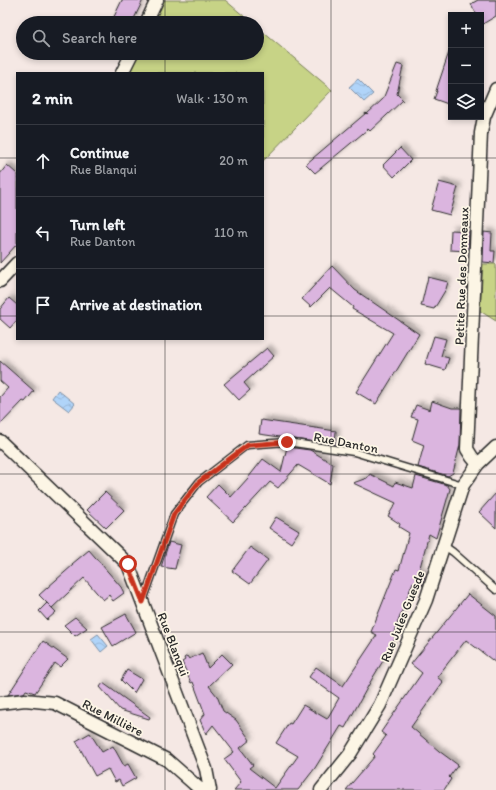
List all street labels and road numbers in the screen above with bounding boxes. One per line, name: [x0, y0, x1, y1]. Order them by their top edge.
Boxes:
street label: Petite Rue des Donneaux: [452, 207, 471, 345]
street label: Rue Danton: [312, 429, 380, 456]
street label: Rue Jules Guesde: [377, 568, 428, 664]
street label: Rue Blanqui: [155, 610, 193, 678]
street label: Rue Millière: [80, 696, 146, 739]

